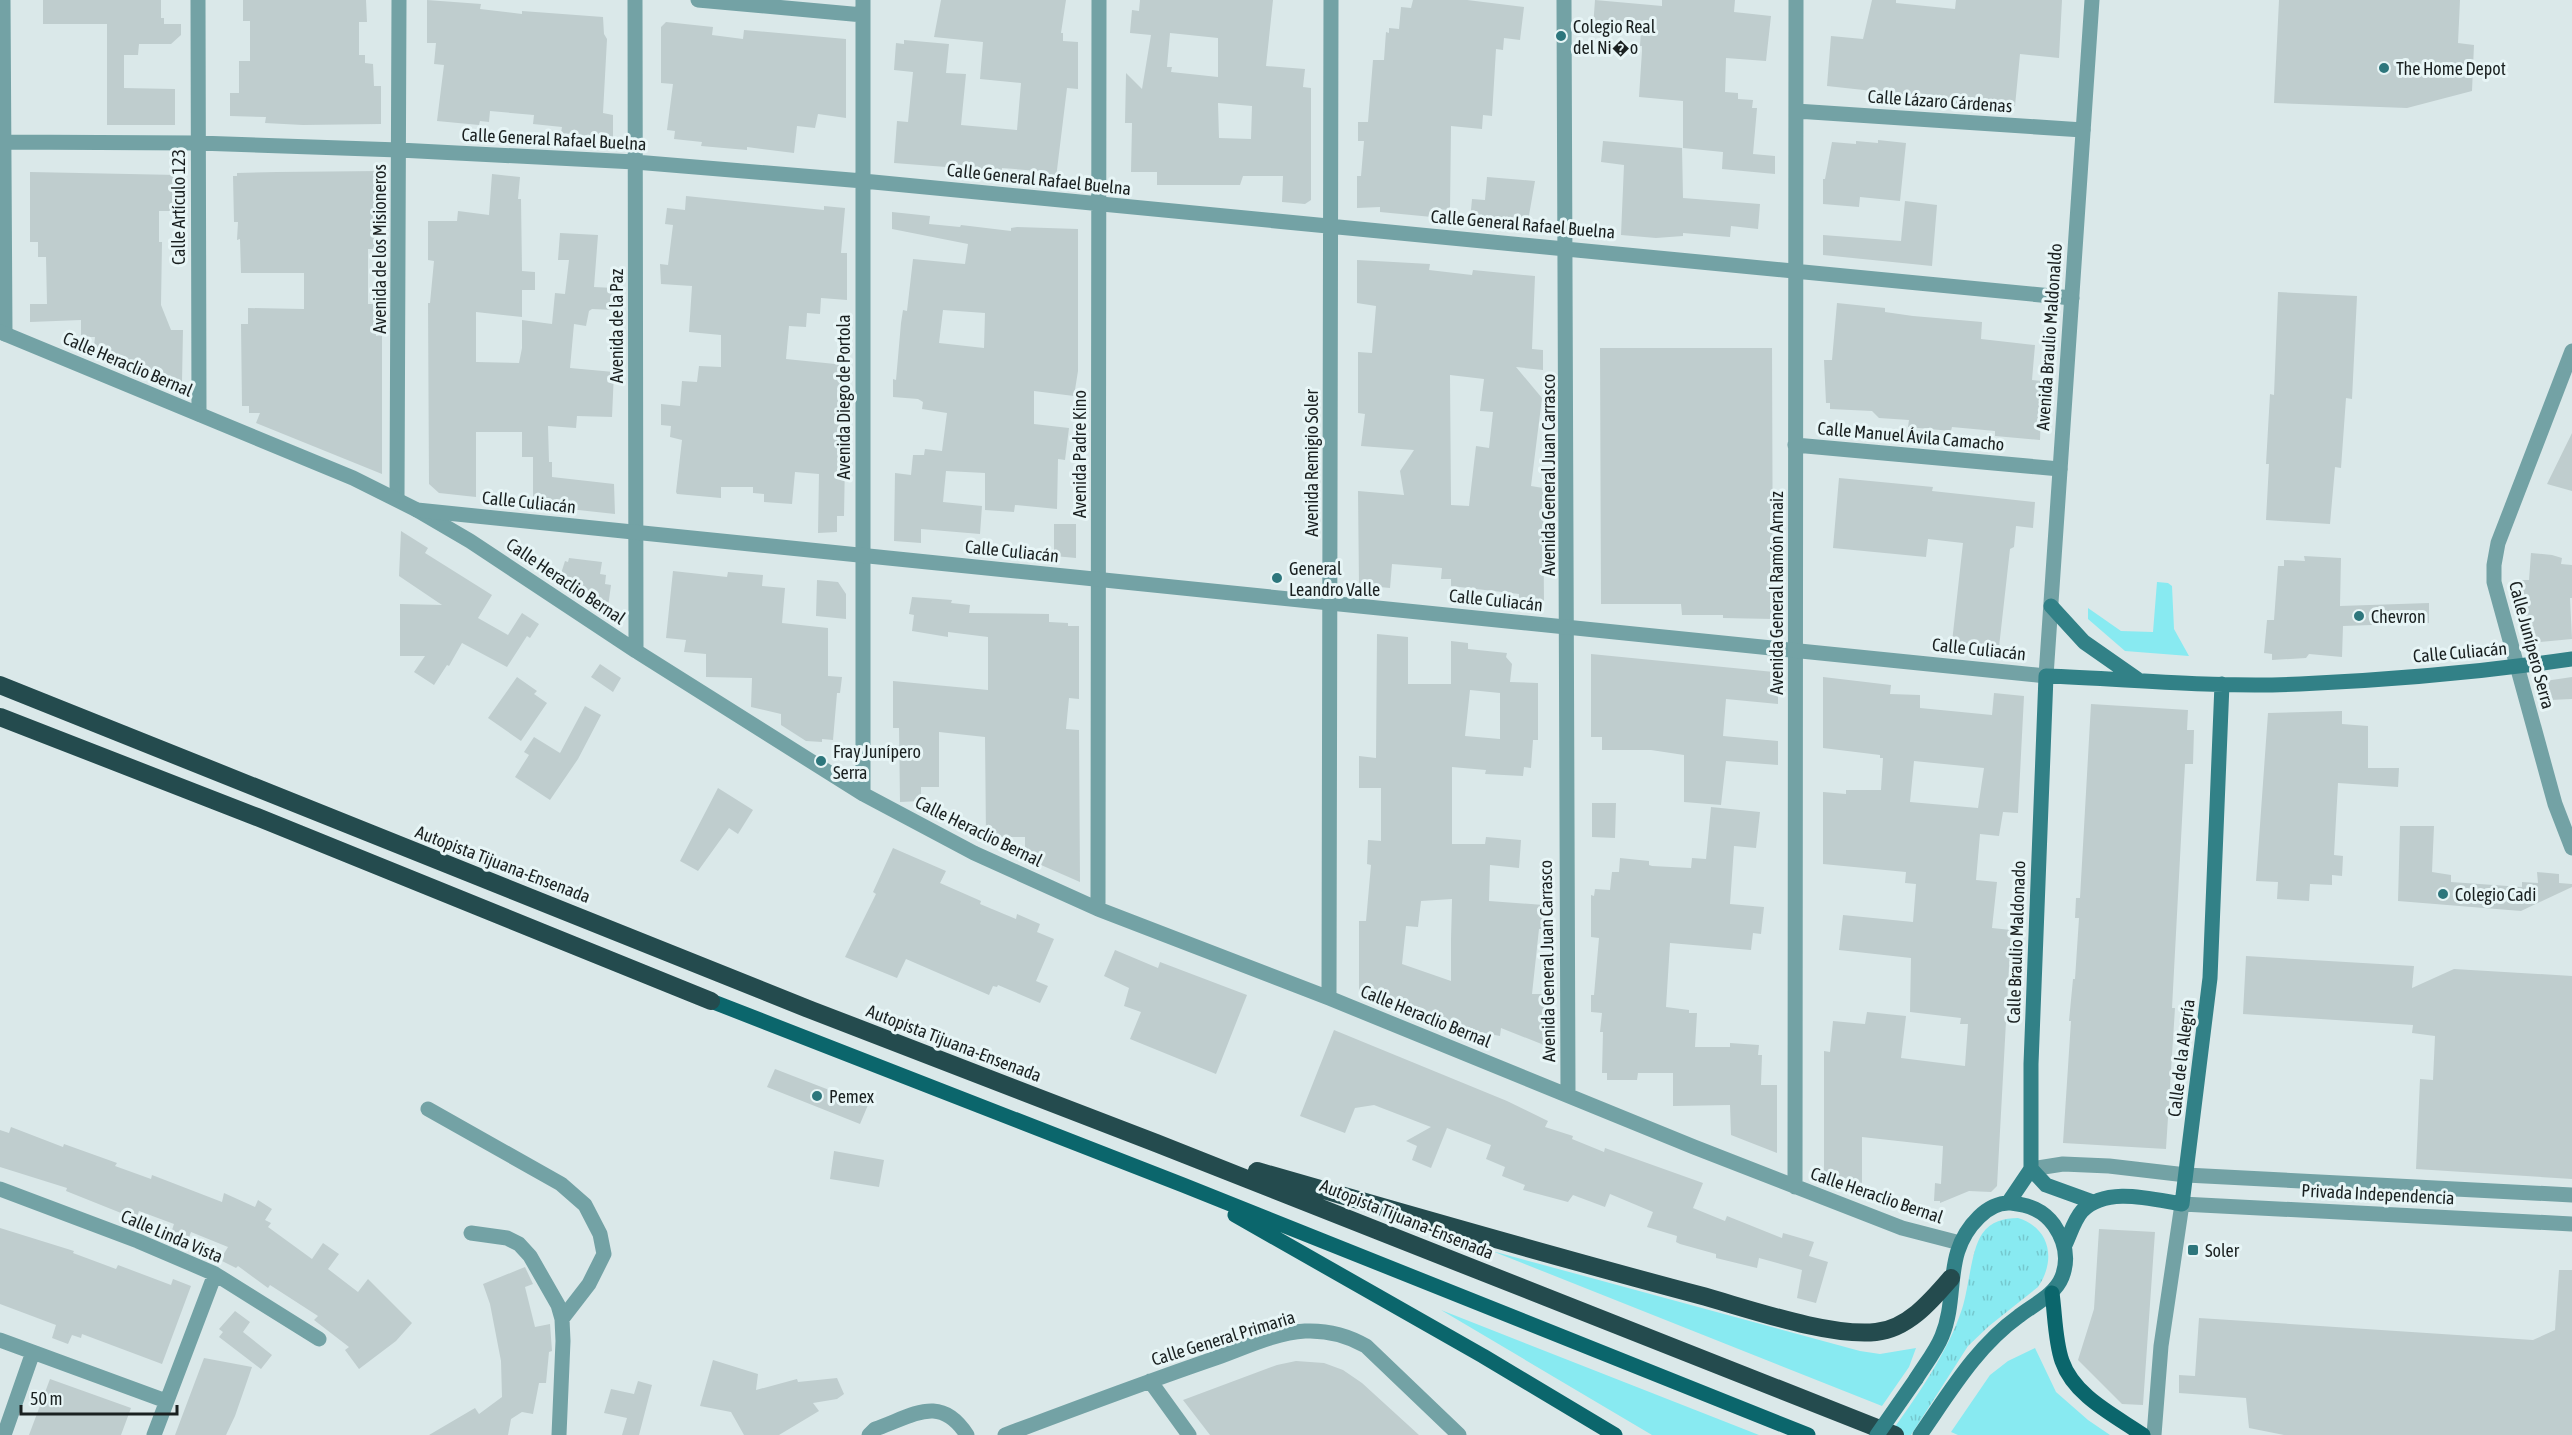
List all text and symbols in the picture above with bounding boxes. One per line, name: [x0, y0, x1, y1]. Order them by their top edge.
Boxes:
place label: Colegio Real del Ni�o: [1573, 16, 1656, 58]
marker: Colegio Real del Ni�o: [1554, 29, 1568, 43]
place label: The Home Depot: [2396, 58, 2506, 79]
marker: The Home Depot: [2377, 61, 2391, 75]
street label: Calle Lázaro Cárdenas: [1867, 85, 2013, 117]
street label: Calle General Rafael Buelna: [461, 124, 647, 154]
street label: Calle Artículo 123: [168, 149, 189, 265]
street label: Calle General Rafael Buelna: [946, 159, 1132, 199]
street label: Avenida de los Misioneros: [369, 164, 390, 334]
street label: Calle General Rafael Buelna: [1430, 205, 1616, 243]
street label: Avenida Braulio Maldonaldo: [2032, 243, 2066, 431]
street label: Avenida de la Paz: [606, 268, 627, 383]
street label: Avenida Diego de Portola: [833, 314, 854, 480]
street label: Calle Heraclio Bernal: [60, 327, 196, 401]
street label: Avenida General Juan Carrasco: [1538, 374, 1559, 576]
street label: Avenida Remigio Soler: [1301, 388, 1322, 537]
street label: Avenida Padre Kino: [1069, 390, 1090, 518]
street label: Calle Manuel Ávila Camacho: [1817, 417, 2005, 455]
street label: Calle Culiacán: [481, 487, 577, 517]
street label: Avenida General Ramón Arnaiz: [1766, 491, 1787, 695]
street label: Calle Heraclio Bernal: [503, 533, 630, 629]
street label: Calle Culiacán: [964, 536, 1060, 566]
place label: General Leandro Valle: [1289, 558, 1380, 600]
marker: General Leandro Valle: [1270, 571, 1284, 585]
street label: Calle Junípero Serra: [2505, 579, 2559, 711]
street label: Calle Culiacán: [1448, 585, 1544, 615]
place label: Chevron: [2371, 606, 2426, 627]
marker: Chevron: [2352, 609, 2366, 623]
street label: Calle Culiacán: [1931, 634, 2027, 664]
street label: Calle Culiacán: [2412, 637, 2508, 667]
place label: Fray Junípero Serra: [833, 741, 921, 783]
marker: Fray Junípero Serra: [814, 754, 828, 768]
street label: Calle Heraclio Bernal: [912, 791, 1046, 871]
street label: Autopista Tijuana-Ensenada: [413, 821, 593, 907]
street label: Avenida General Juan Carrasco: [1535, 860, 1559, 1062]
street label: Calle Braulio Maldonado: [2003, 860, 2029, 1024]
place label: Colegio Cadi: [2455, 884, 2536, 905]
marker: Colegio Cadi: [2436, 887, 2450, 901]
street label: Calle Heraclio Bernal: [1358, 980, 1494, 1052]
street label: Calle de la Alegría: [2163, 998, 2199, 1118]
street label: Autopista Tijuana-Ensenada: [864, 1000, 1044, 1086]
place label: Pemex: [829, 1086, 874, 1107]
marker: Pemex: [810, 1089, 824, 1103]
street label: Calle Heraclio Bernal: [1808, 1162, 1946, 1228]
street label: Autopista Tijuana-Ensenada: [1317, 1175, 1497, 1263]
street label: Privada Independencia: [2301, 1180, 2455, 1208]
street label: Calle Linda Vista: [118, 1205, 226, 1267]
place label: Soler: [2205, 1240, 2240, 1261]
marker: Soler: [2186, 1243, 2200, 1257]
street label: Calle General Primaria: [1149, 1306, 1297, 1370]
scale bar: [21, 1378, 177, 1416]
text: 50 m: [30, 1388, 62, 1409]

